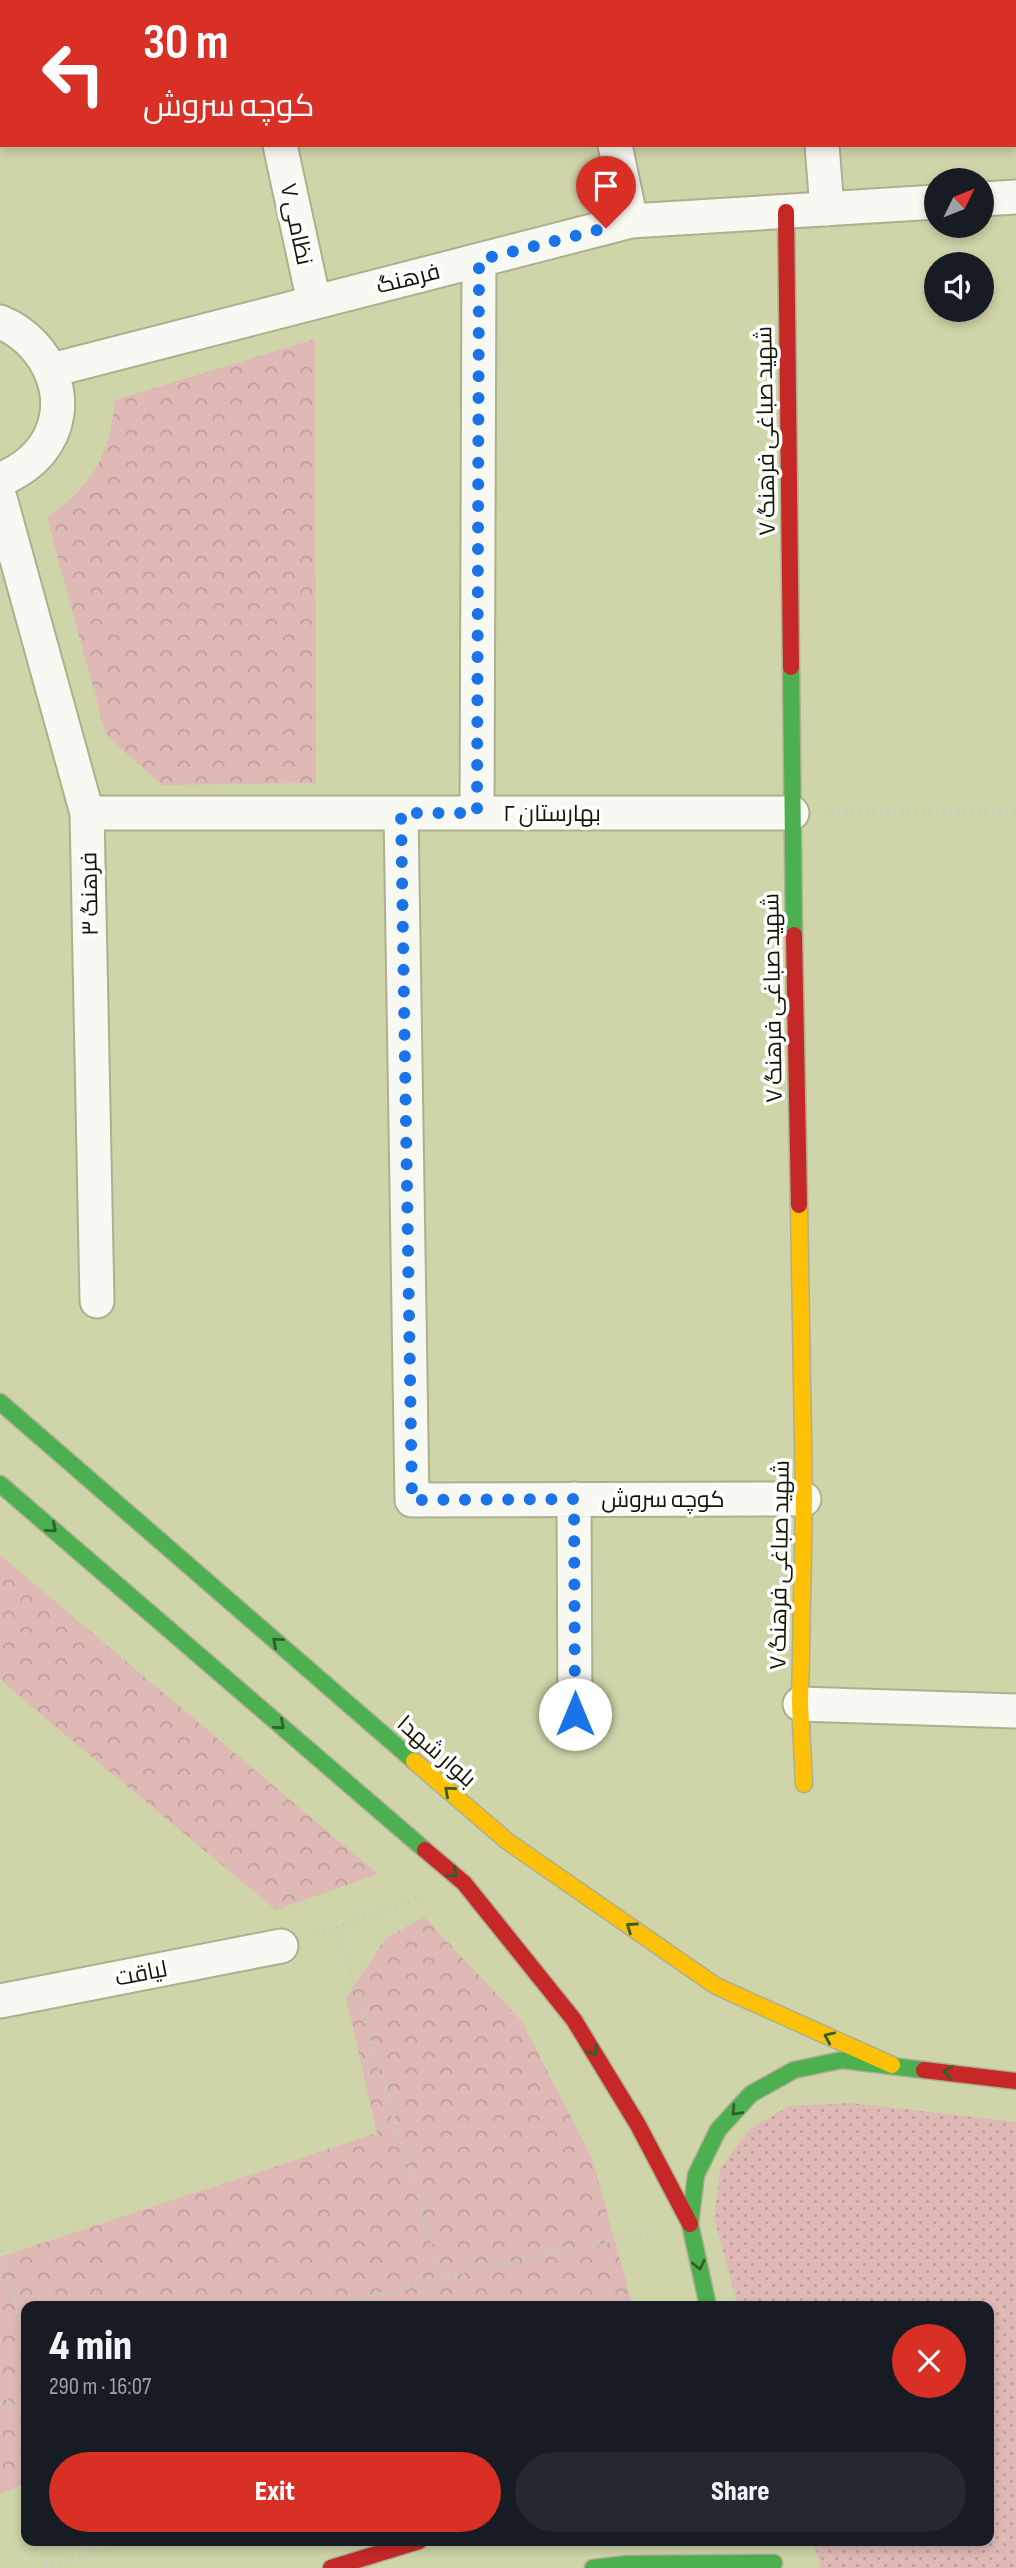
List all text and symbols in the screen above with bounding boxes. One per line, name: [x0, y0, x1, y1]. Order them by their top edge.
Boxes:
text: 30 m: [143, 14, 228, 73]
icon: left: [28, 28, 119, 119]
text: کوچه سروش: [143, 87, 315, 126]
pin: [576, 156, 636, 228]
icon: arrive: [587, 167, 625, 205]
north arrow: [924, 168, 994, 238]
map controls: [924, 168, 994, 322]
street label: نظامی ۷: [274, 181, 318, 268]
button: sound: [924, 252, 994, 322]
street label: فرهنگ: [373, 258, 443, 300]
street label: شهید صباغی فرهنگ ۷: [750, 326, 782, 536]
street label: بهارستان ۲: [503, 800, 601, 828]
street label: فرهنگ ۳: [75, 852, 105, 936]
street label: شهید صباغی فرهنگ ۷: [757, 893, 789, 1103]
street label: شهید صباغی فرهنگ ۷: [764, 1460, 796, 1670]
street label: کوچه سروش: [601, 1486, 725, 1514]
one-way arrow: [43, 1520, 56, 1532]
one-way arrow: [272, 1638, 285, 1650]
position arrow: [538, 1677, 612, 1751]
street label: بلوار شهدا: [391, 1710, 481, 1794]
one-way arrow: [272, 1717, 285, 1729]
one-way arrow: [444, 1787, 457, 1799]
one-way arrow: [444, 1865, 457, 1877]
one-way arrow: [626, 1923, 639, 1935]
street label: لیاقت: [113, 1955, 170, 1993]
one-way arrow: [824, 2031, 837, 2045]
one-way arrow: [585, 2044, 598, 2057]
one-way arrow: [942, 2065, 954, 2080]
one-way arrow: [732, 2102, 744, 2115]
one-way arrow: [691, 2259, 705, 2271]
text: 4 min: [49, 2321, 132, 2372]
button: close: [892, 2324, 966, 2398]
text: 290 m · 16:07: [49, 2373, 151, 2401]
button: Exit: [49, 2452, 501, 2532]
button: Share: [515, 2452, 966, 2532]

